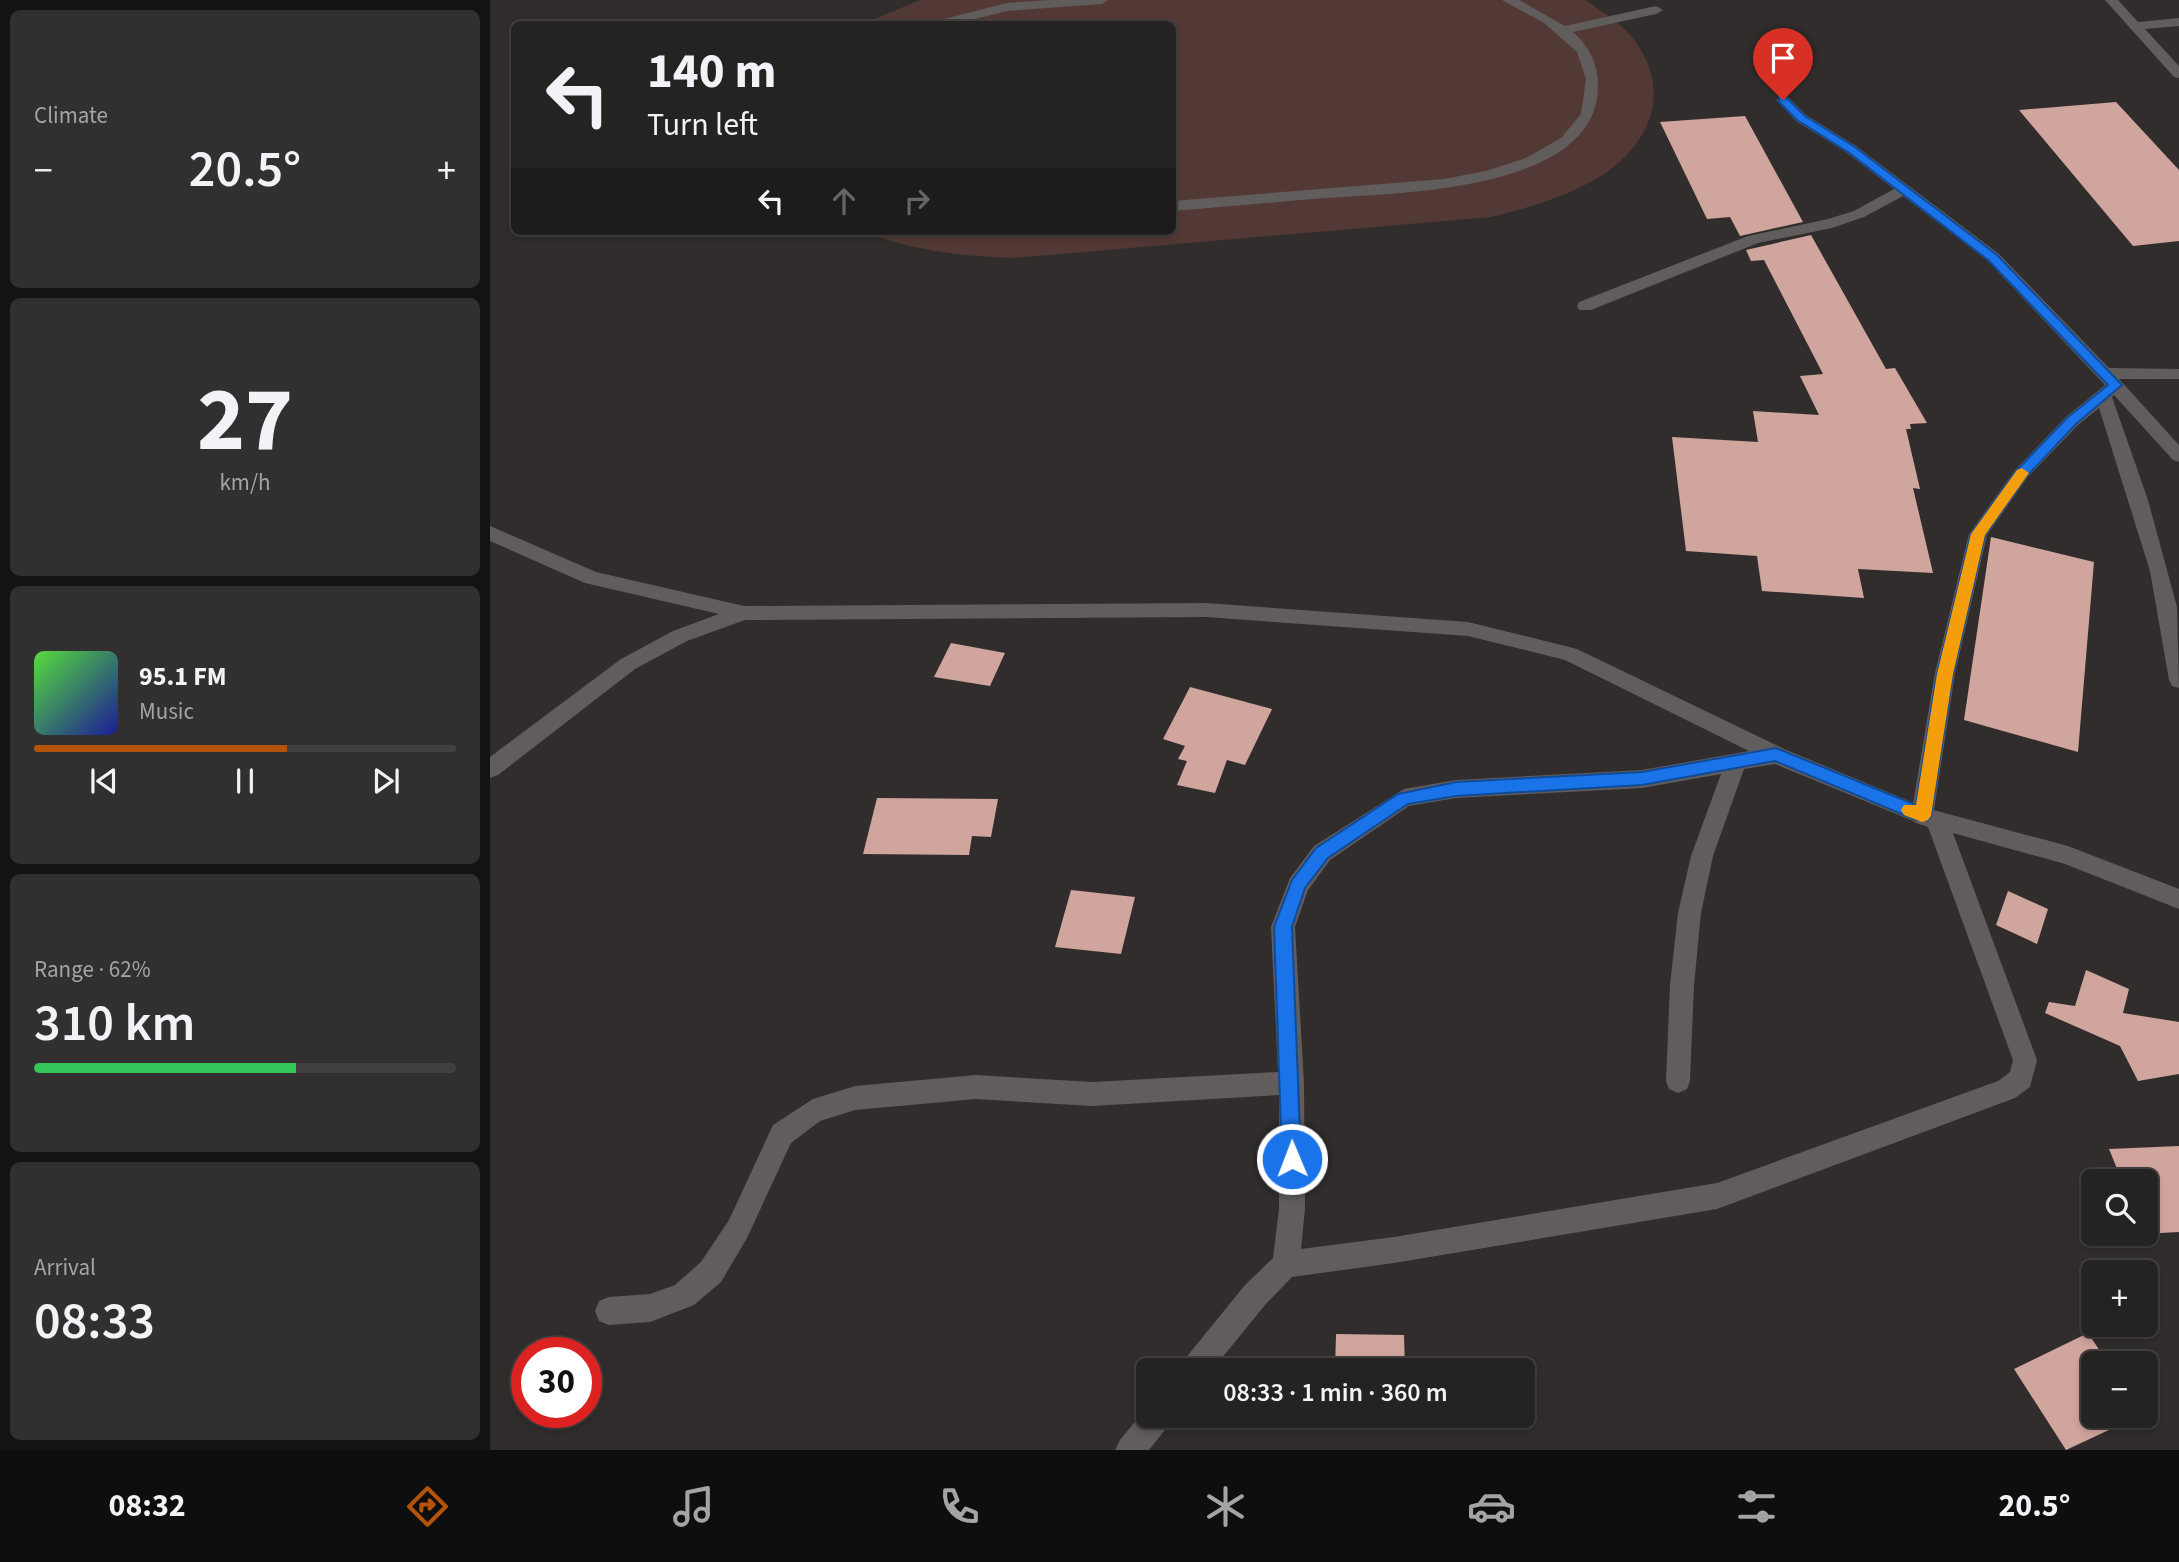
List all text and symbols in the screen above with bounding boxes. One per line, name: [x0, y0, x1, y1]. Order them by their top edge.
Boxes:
pin: [1753, 28, 1813, 100]
text: 140 m: [647, 37, 776, 107]
icon: arrive: [1764, 39, 1802, 77]
icon: left: [532, 49, 623, 140]
text: Climate: [34, 99, 108, 132]
text: Turn left: [647, 102, 758, 148]
text: 20.5°: [189, 133, 301, 207]
text: −: [34, 144, 53, 198]
text: +: [437, 144, 456, 198]
icon: left: [752, 182, 790, 220]
icon: ahead: [825, 182, 863, 220]
icon: right: [898, 182, 936, 220]
text: 27: [197, 356, 293, 485]
text: km/h: [219, 466, 271, 499]
text: 95.1 FM: [139, 658, 227, 695]
text: Music: [139, 695, 194, 728]
icon: previous: [85, 762, 123, 800]
icon: pause: [226, 762, 264, 800]
icon: next: [367, 762, 405, 800]
text: Range · 62%: [34, 953, 151, 986]
text: 310 km: [34, 987, 195, 1061]
position arrow: [1255, 1122, 1329, 1196]
map controls: [2081, 1169, 2158, 1428]
button: search: [2081, 1169, 2158, 1246]
text: Arrival: [34, 1251, 96, 1284]
button: +: [2081, 1260, 2158, 1337]
text: 08:33: [34, 1285, 155, 1359]
speed limit sign: 30: [511, 1337, 602, 1428]
button: −: [2081, 1351, 2158, 1428]
text: 08:33 · 1 min · 360 m: [1223, 1374, 1448, 1411]
icon: directions: [403, 1482, 452, 1531]
icon: music: [669, 1482, 718, 1531]
icon: phone: [935, 1482, 984, 1531]
icon: climate: [1201, 1482, 1250, 1531]
icon: car: [1467, 1482, 1516, 1531]
icon: filters: [1732, 1482, 1781, 1531]
text: 08:32: [108, 1483, 186, 1529]
text: 20.5°: [1998, 1483, 2070, 1529]

